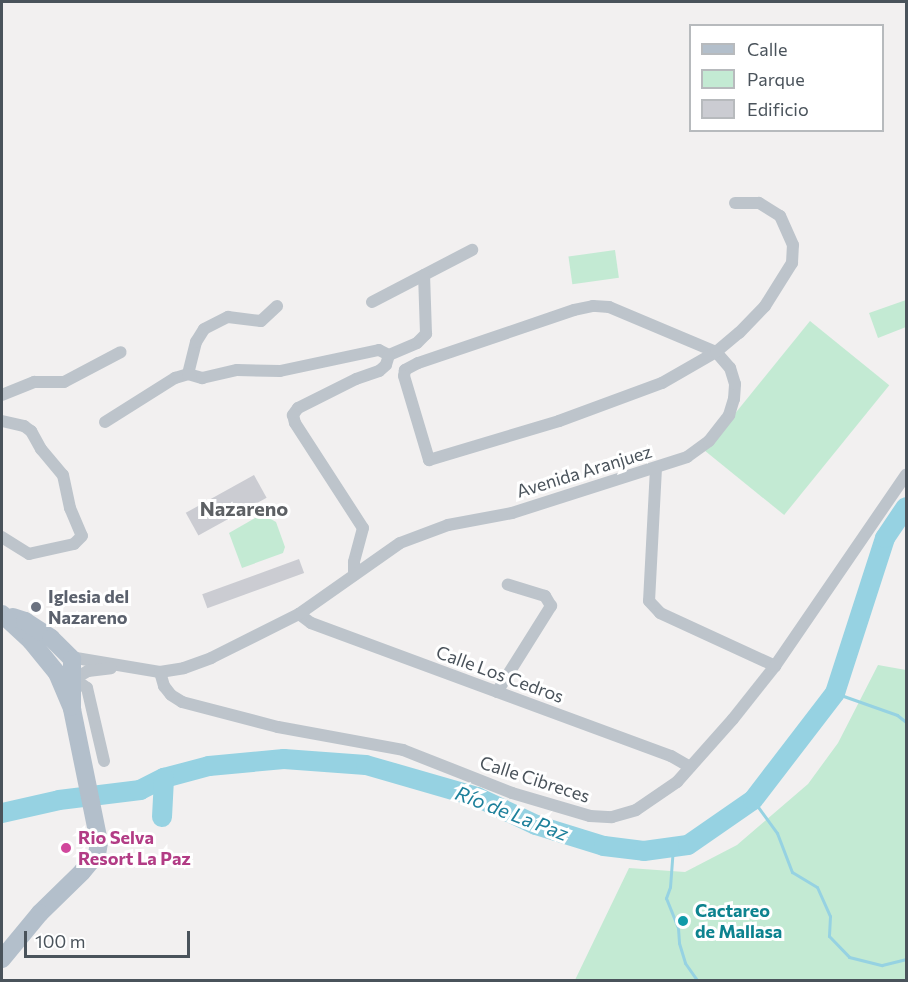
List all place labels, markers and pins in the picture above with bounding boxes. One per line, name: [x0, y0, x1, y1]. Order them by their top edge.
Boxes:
place label: Iglesia del Nazareno: [48, 586, 129, 628]
marker: Iglesia del Nazareno: [29, 600, 43, 614]
place label: Rio Selva Resort La Paz: [78, 827, 191, 870]
marker: Rio Selva Resort La Paz: [59, 841, 73, 855]
place label: Cactareo de Mallasa: [695, 900, 782, 942]
marker: Cactareo de Mallasa: [676, 914, 690, 928]

